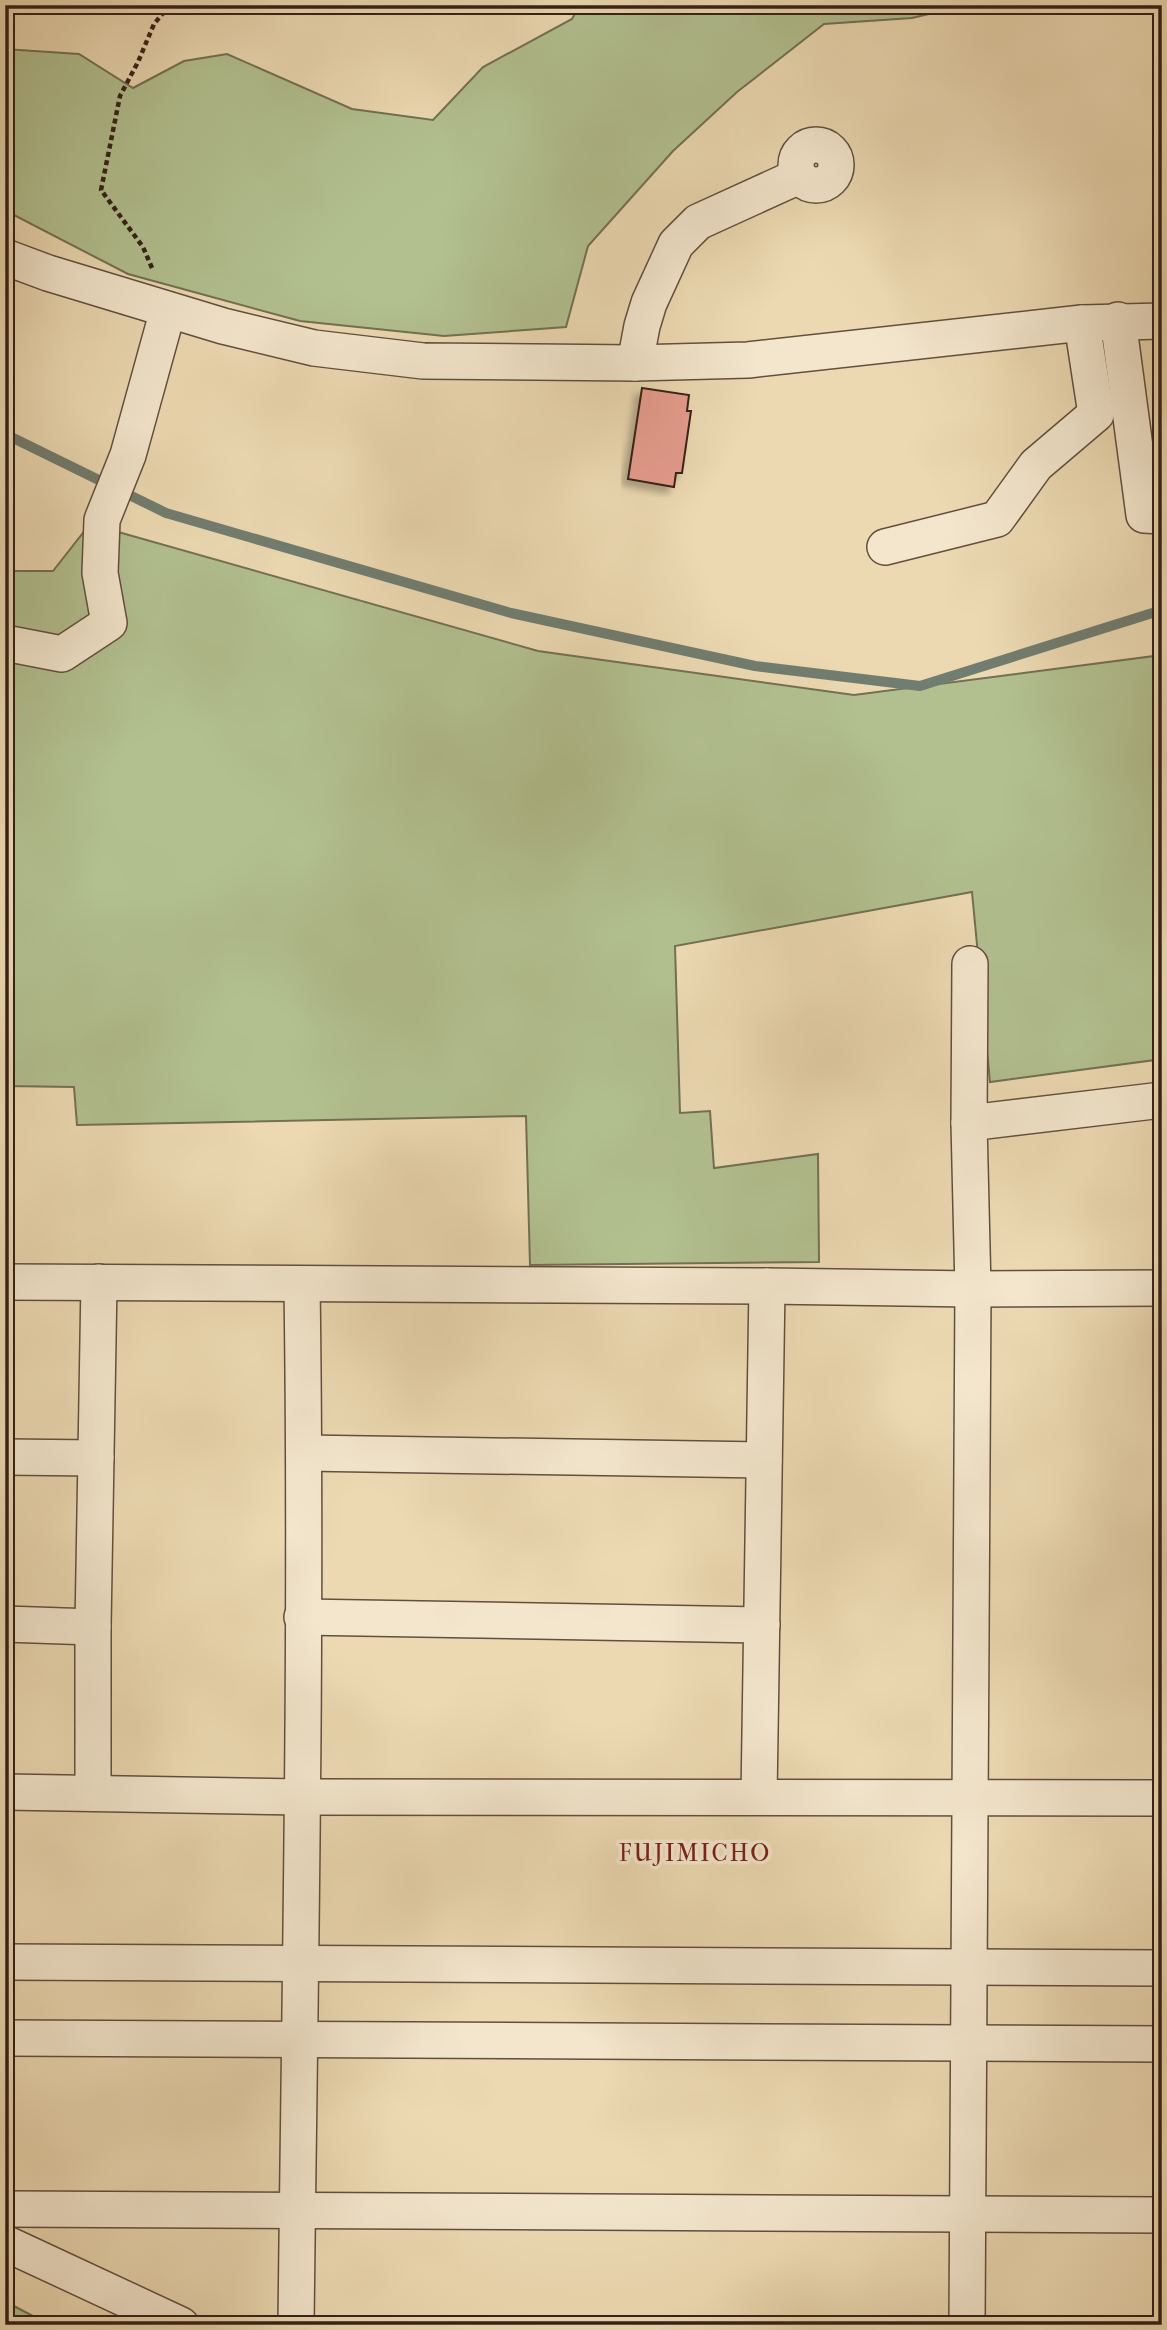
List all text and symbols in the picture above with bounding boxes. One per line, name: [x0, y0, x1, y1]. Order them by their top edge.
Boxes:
district label: FUJIMICHO: [619, 1839, 771, 1867]

